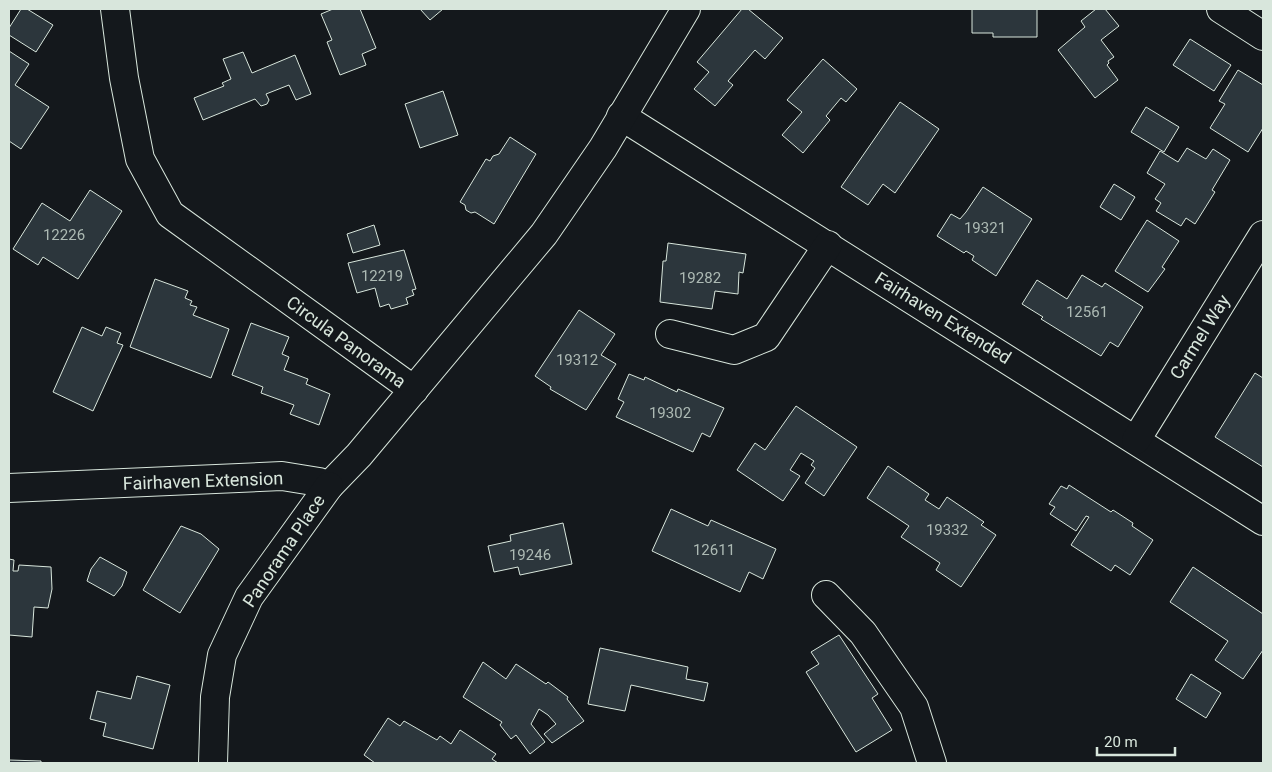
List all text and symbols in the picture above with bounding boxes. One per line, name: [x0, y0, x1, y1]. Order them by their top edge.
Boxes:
house number: 19321: [964, 219, 1006, 237]
house number: 12226: [43, 226, 85, 244]
house number: 12219: [361, 267, 403, 285]
street label: Fairhaven Extended: [871, 267, 1015, 368]
house number: 19282: [679, 269, 721, 287]
street label: Carmel Way: [1165, 290, 1234, 383]
street label: Circula Panorama: [283, 291, 410, 392]
house number: 12561: [1066, 303, 1108, 321]
house number: 19312: [556, 351, 598, 369]
house number: 19302: [649, 404, 691, 422]
street label: Fairhaven Extension: [122, 467, 284, 494]
street label: Panorama Place: [238, 490, 329, 611]
house number: 19332: [926, 521, 968, 539]
house number: 12611: [693, 541, 735, 559]
house number: 19246: [509, 546, 551, 564]
scale bar: [1097, 724, 1174, 756]
text: 20 m: [1104, 733, 1138, 751]

